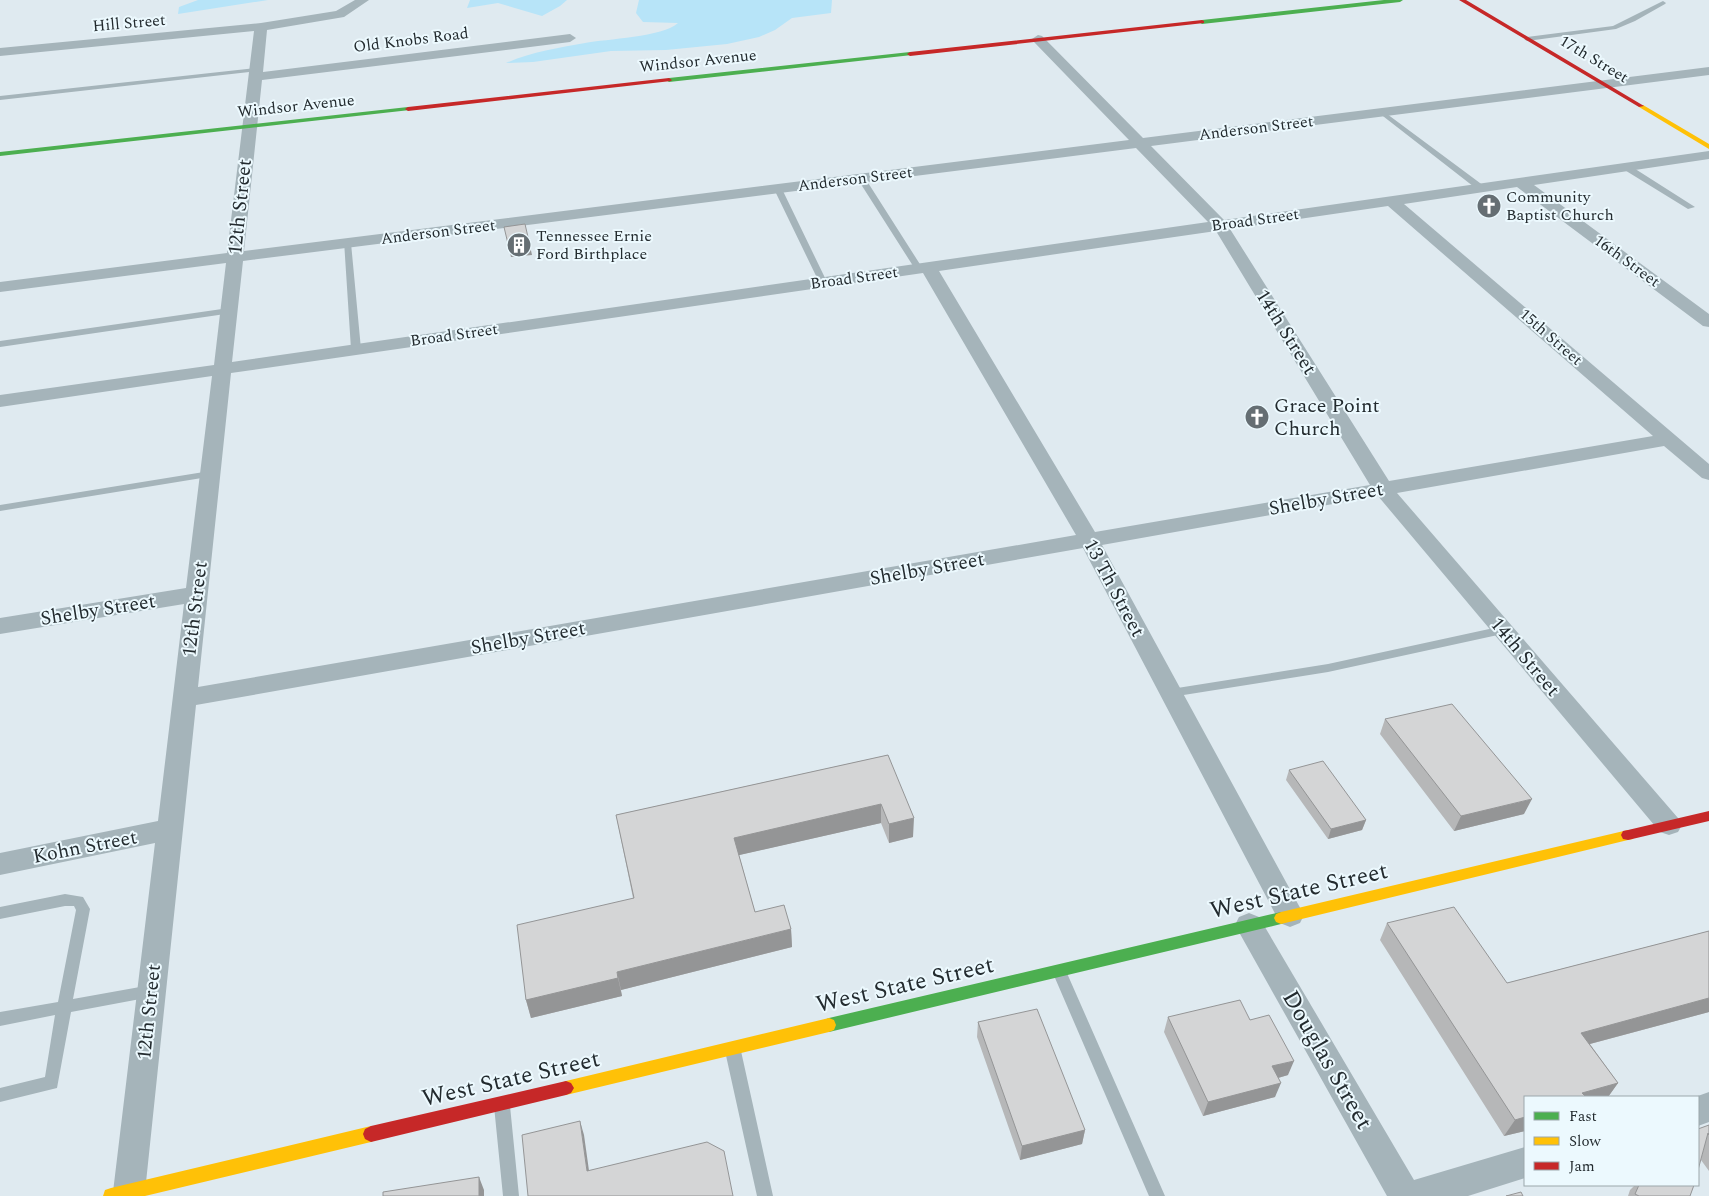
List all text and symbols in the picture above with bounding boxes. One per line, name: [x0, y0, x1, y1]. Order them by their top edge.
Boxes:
street label: Hill Street: [91, 8, 167, 38]
street label: Old Knobs Road: [352, 21, 470, 59]
street label: 17th Street: [1555, 29, 1633, 89]
street label: Windsor Avenue: [638, 43, 758, 79]
street label: Windsor Avenue: [236, 88, 356, 124]
street label: Anderson Street: [1197, 109, 1315, 147]
street label: 12th Street: [220, 158, 260, 256]
street label: Anderson Street: [796, 160, 914, 198]
place label: Community Baptist Church: [1506, 185, 1614, 227]
church icon: Community Baptist Church: [1476, 193, 1502, 219]
street label: Broad Street: [1210, 202, 1301, 238]
street label: Anderson Street: [379, 213, 497, 251]
place label: Tennessee Ernie Ford Birthplace: [536, 224, 652, 266]
street label: 16th Street: [1589, 229, 1665, 294]
building icon: Tennessee Ernie Ford Birthplace: [506, 232, 532, 258]
street label: Broad Street: [809, 260, 900, 296]
street label: 14th Street: [1248, 283, 1324, 381]
street label: 15th Street: [1514, 303, 1588, 372]
street label: Broad Street: [409, 317, 500, 353]
place label: Grace Point Church: [1274, 391, 1380, 444]
church icon: Grace Point Church: [1244, 404, 1270, 430]
street label: Shelby Street: [1266, 474, 1386, 524]
street label: 13 Th Street: [1075, 533, 1153, 643]
street label: Shelby Street: [867, 544, 987, 594]
street label: 12th Street: [174, 559, 216, 659]
street label: Shelby Street: [38, 586, 158, 634]
street label: 14th Street: [1483, 611, 1567, 703]
street label: Shelby Street: [468, 613, 588, 663]
street label: Kohn Street: [30, 822, 140, 872]
street label: West State Street: [1206, 853, 1392, 929]
street label: West State Street: [812, 947, 998, 1023]
street label: 12th Street: [129, 963, 169, 1061]
street label: Douglas Street: [1272, 983, 1382, 1137]
street label: West State Street: [418, 1041, 604, 1117]
legend: [1524, 1096, 1699, 1186]
text: Fast: [1569, 1105, 1597, 1128]
text: Slow: [1569, 1130, 1601, 1153]
text: Jam: [1569, 1155, 1595, 1178]

